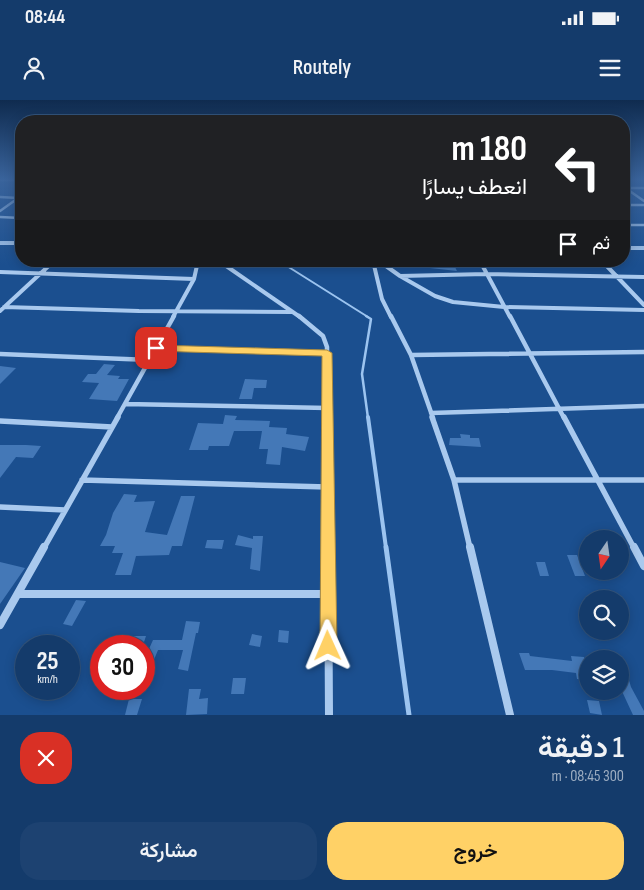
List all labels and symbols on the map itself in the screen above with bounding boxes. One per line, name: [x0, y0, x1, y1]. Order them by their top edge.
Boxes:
pin: [135, 327, 177, 369]
north arrow: [579, 530, 629, 580]
position arrow: [301, 619, 353, 671]
speed limit sign: 30: [90, 635, 155, 700]

